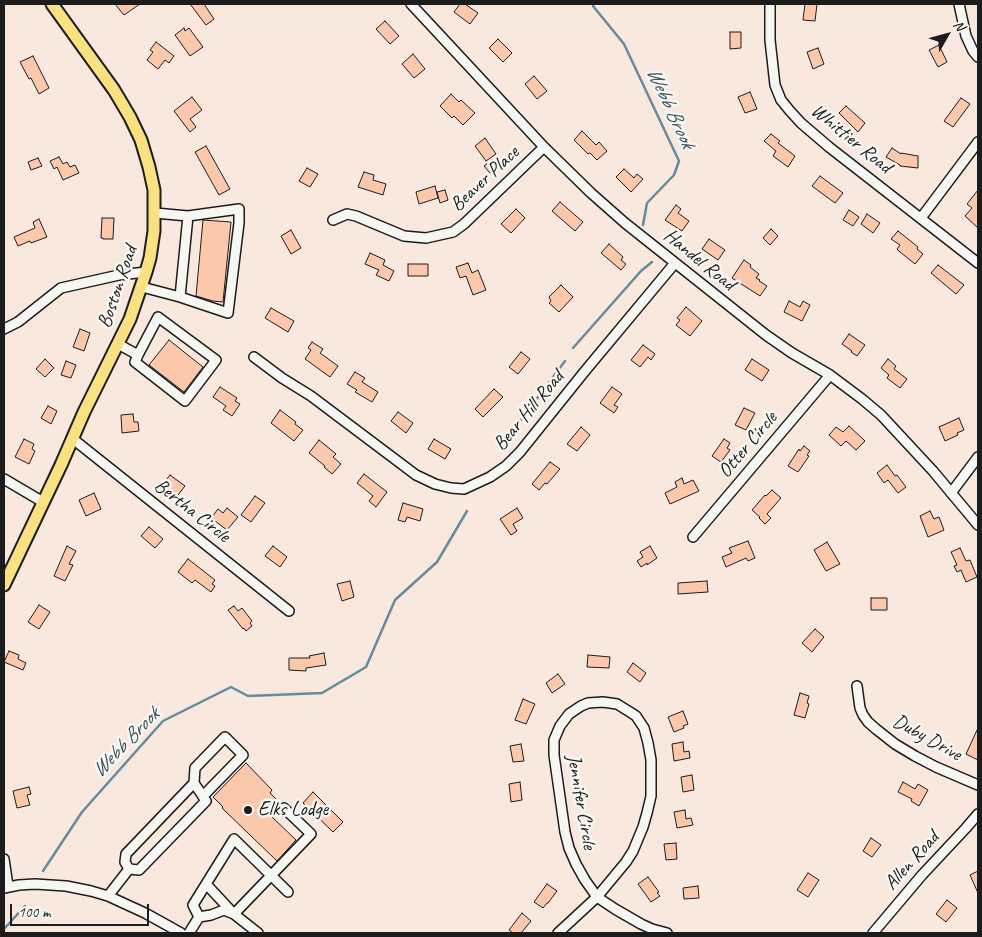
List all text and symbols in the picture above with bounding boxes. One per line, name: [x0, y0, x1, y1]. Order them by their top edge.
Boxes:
north arrow: [922, 10, 972, 60]
text: N: [950, 17, 969, 34]
water label: Webb Brook: [640, 63, 700, 153]
street label: Whittier Road: [806, 99, 896, 179]
street label: Beaver Place: [446, 141, 524, 217]
street label: Handel Road: [658, 224, 740, 296]
street label: Boston Road: [93, 243, 143, 331]
street label: Bear Hill Road: [489, 366, 569, 456]
street label: Otter Circle: [713, 407, 783, 483]
street label: Bertha Circle: [149, 474, 235, 548]
water label: Webb Brook: [87, 703, 165, 783]
street label: Duby Drive: [888, 709, 966, 767]
street label: Jennifer Circle: [561, 753, 601, 851]
place label: Elks Lodge: [258, 798, 328, 822]
marker: Elks Lodge: [242, 804, 254, 816]
street label: Allen Road: [879, 827, 945, 895]
scale bar: [12, 894, 151, 926]
text: 100 m: [18, 903, 50, 922]

